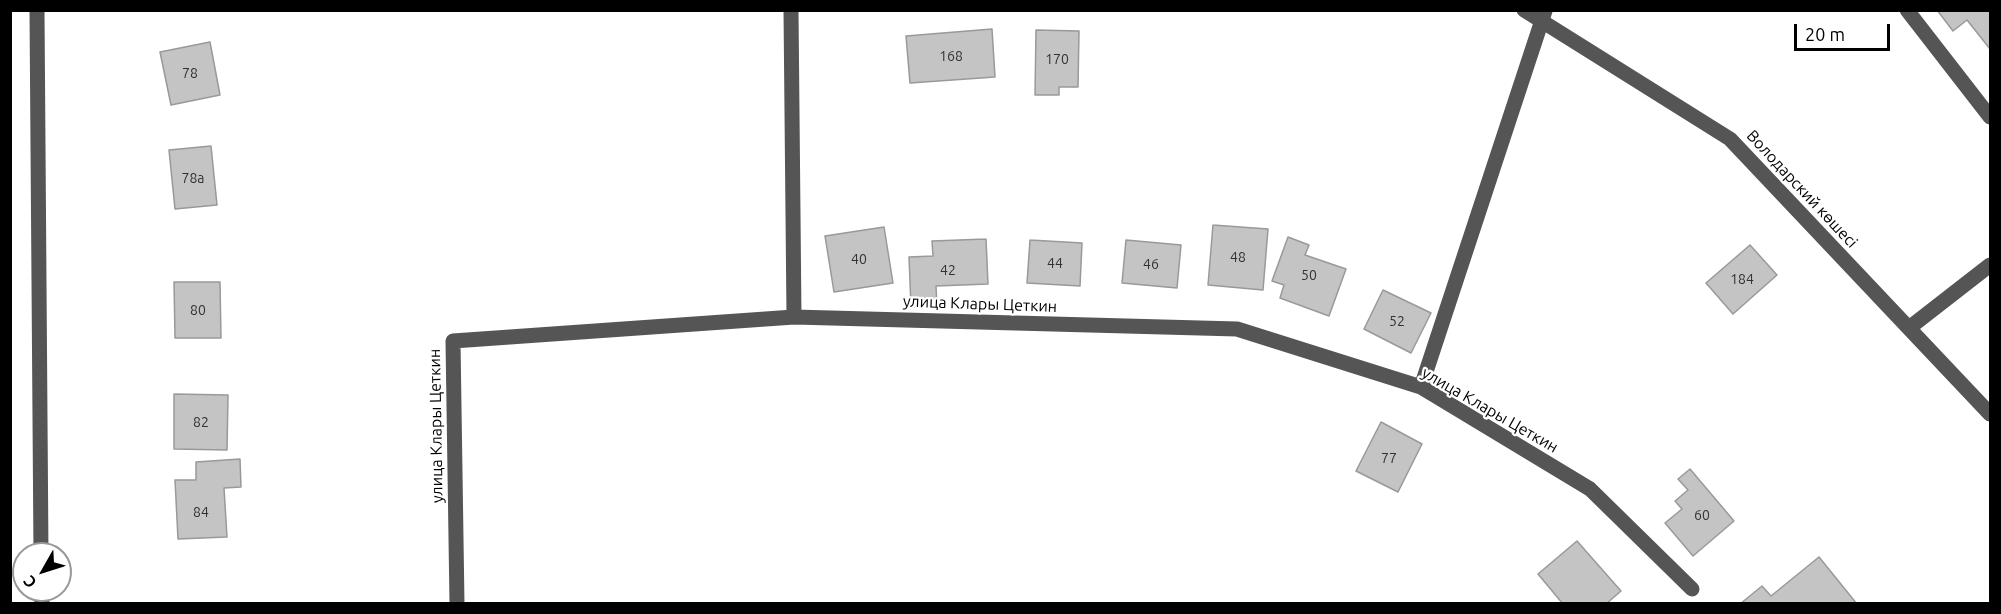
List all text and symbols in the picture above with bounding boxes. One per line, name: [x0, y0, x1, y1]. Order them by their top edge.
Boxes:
scale bar: [1797, 12, 1893, 50]
text: 20 m: [1805, 24, 1845, 44]
house number: 168: [939, 48, 963, 64]
house number: 170: [1045, 51, 1069, 67]
house number: 78: [182, 65, 198, 81]
street label: Володарский көшесі: [1742, 126, 1862, 252]
house number: 78а: [182, 170, 204, 186]
house number: 48: [1230, 249, 1246, 265]
house number: 40: [851, 251, 867, 267]
house number: 44: [1047, 255, 1063, 271]
house number: 46: [1143, 256, 1159, 272]
house number: 42: [940, 262, 956, 278]
house number: 50: [1301, 267, 1317, 283]
house number: 184: [1730, 271, 1754, 287]
street label: улица Клары Цеткин: [903, 292, 1057, 316]
house number: 80: [190, 302, 206, 318]
house number: 52: [1389, 313, 1405, 329]
street label: улица Клары Цеткин: [425, 349, 447, 503]
street label: улица Клары Цеткин: [1418, 363, 1562, 457]
house number: 82: [193, 414, 209, 430]
house number: 77: [1381, 450, 1397, 466]
house number: 84: [193, 504, 209, 520]
house number: 60: [1694, 507, 1710, 523]
north arrow: [12, 542, 72, 602]
text: С: [19, 572, 40, 592]

